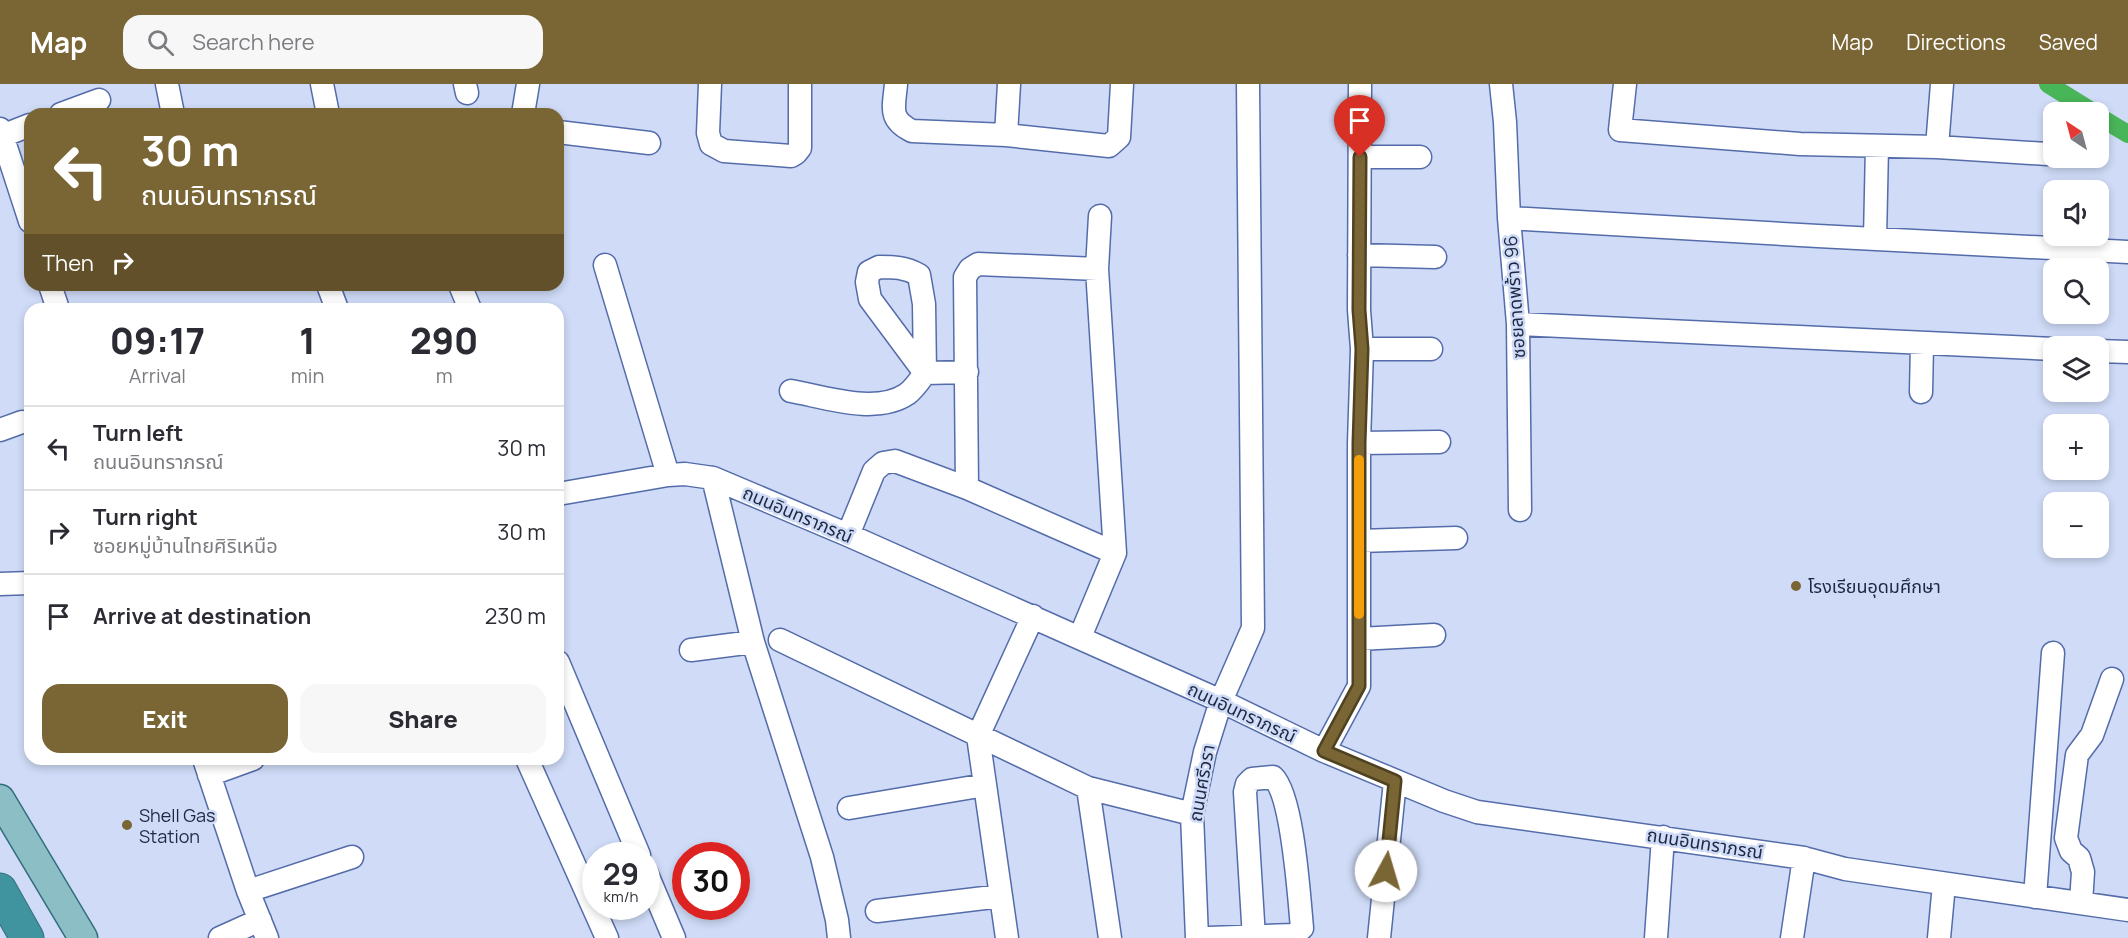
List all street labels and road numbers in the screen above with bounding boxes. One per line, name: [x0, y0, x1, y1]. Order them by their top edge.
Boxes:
street label: ซอยลาดพร้าว 96: [1498, 235, 1530, 359]
street label: ถนนอินทราภรณ์: [739, 480, 857, 548]
street label: ถนนอินทราภรณ์: [1184, 676, 1300, 748]
street label: ถนนศรีวรา: [1182, 743, 1220, 823]
street label: ถนนอินทราภรณ์: [1645, 822, 1765, 864]

